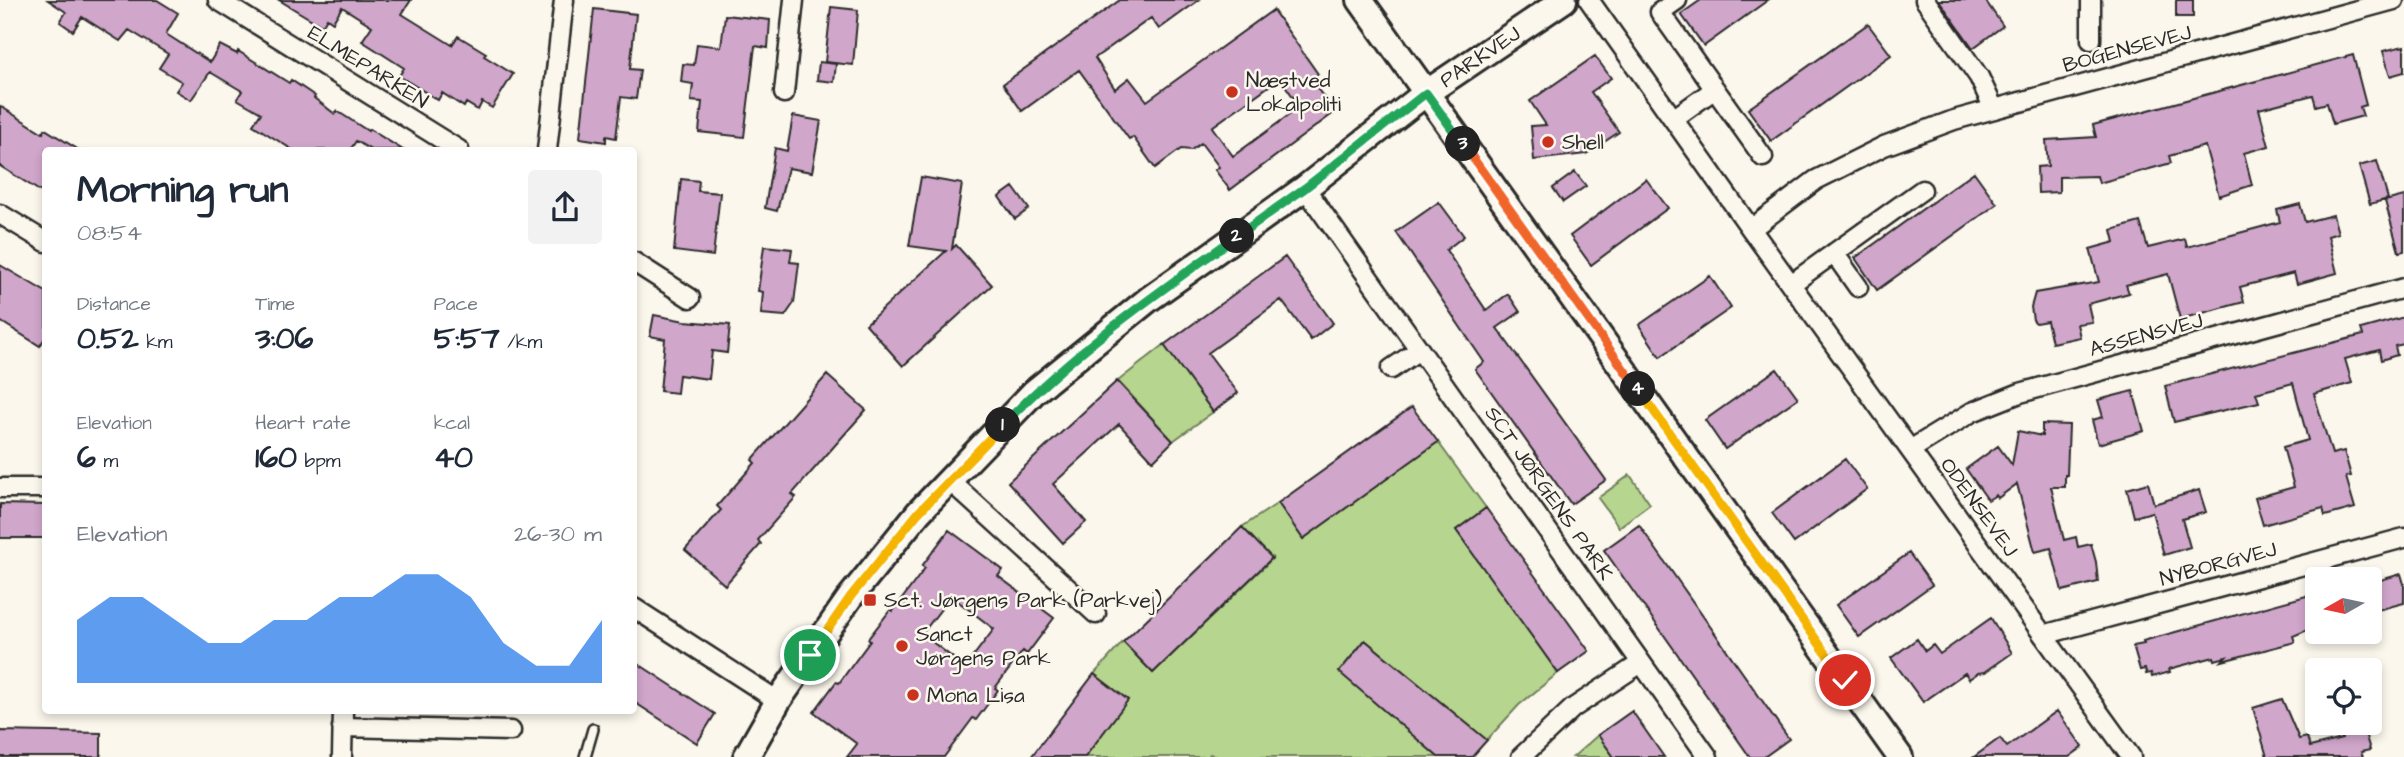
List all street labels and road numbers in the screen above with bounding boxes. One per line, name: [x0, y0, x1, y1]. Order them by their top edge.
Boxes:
street label: ELMEPARKEN: [302, 18, 434, 116]
street label: BOGENSEVEJ: [2060, 18, 2194, 80]
street label: PARKVEJ: [1434, 19, 1526, 95]
street label: ASSENSVEJ: [2086, 306, 2206, 364]
street label: SCT JØRGENS PARK: [1478, 400, 1620, 586]
street label: ODENSEVEJ: [1933, 452, 2025, 562]
street label: NYBORGVEJ: [2156, 535, 2280, 593]

